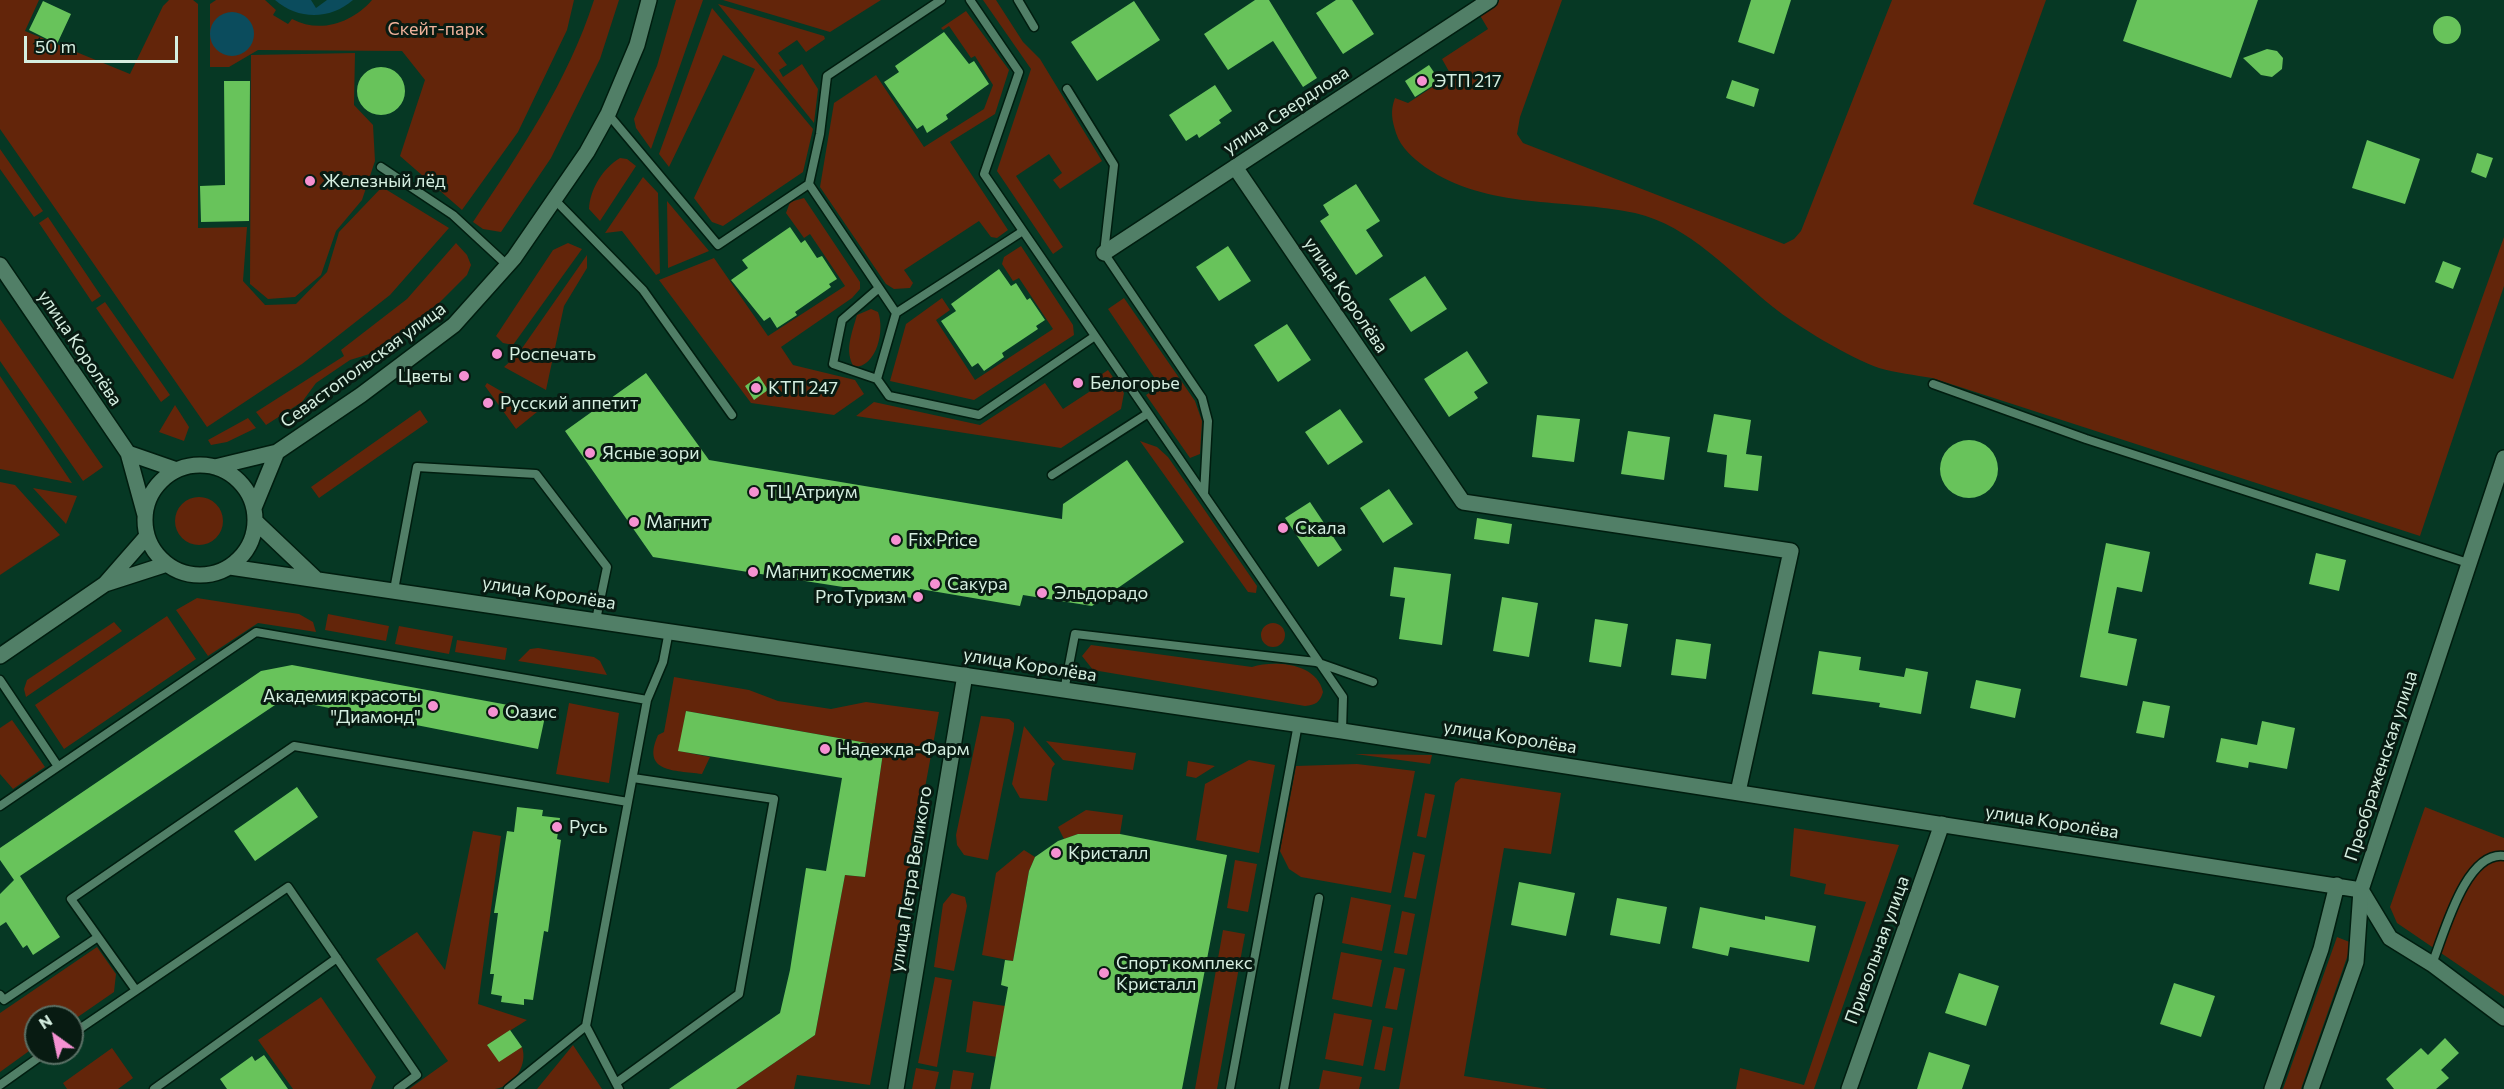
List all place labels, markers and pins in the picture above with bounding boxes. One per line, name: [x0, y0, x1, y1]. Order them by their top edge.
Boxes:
place label: ЭТП 217: [1434, 70, 1501, 92]
marker: ЭТП 217: [1415, 74, 1429, 88]
place label: Железный лёд: [322, 170, 446, 192]
marker: Железный лёд: [303, 174, 317, 188]
place label: Роспечать: [509, 343, 596, 365]
marker: Роспечать: [490, 347, 504, 361]
place label: Цветы: [398, 365, 452, 387]
marker: Цветы: [457, 369, 471, 383]
place label: Белогорье: [1090, 372, 1180, 394]
marker: Белогорье: [1071, 376, 1085, 390]
place label: КТП 247: [768, 377, 838, 399]
marker: КТП 247: [749, 381, 763, 395]
place label: Русский аппетит: [500, 392, 638, 414]
marker: Русский аппетит: [481, 396, 495, 410]
place label: Ясные зори: [602, 442, 699, 464]
marker: Ясные зори: [583, 446, 597, 460]
place label: ТЦ Атриум: [766, 481, 858, 503]
marker: ТЦ Атриум: [747, 485, 761, 499]
place label: Магнит: [646, 511, 709, 533]
marker: Магнит: [627, 515, 641, 529]
place label: Скала: [1295, 517, 1346, 539]
marker: Скала: [1276, 521, 1290, 535]
place label: Fix Price: [908, 529, 977, 551]
marker: Fix Price: [889, 533, 903, 547]
place label: Магнит косметик: [765, 561, 911, 583]
marker: Магнит косметик: [746, 565, 760, 579]
place label: Сакура: [947, 573, 1007, 595]
marker: Сакура: [928, 577, 942, 591]
place label: Эльдорадо: [1054, 582, 1148, 604]
place label: ProТуризм: [815, 586, 906, 608]
marker: Эльдорадо: [1035, 586, 1049, 600]
marker: ProТуризм: [911, 590, 925, 604]
place label: Академия красоты "Диамонд": [263, 685, 421, 728]
marker: Академия красоты "Диамонд": [426, 699, 440, 713]
place label: Оазис: [505, 701, 557, 723]
marker: Оазис: [486, 705, 500, 719]
place label: Надежда-Фарм: [837, 738, 970, 760]
marker: Надежда-Фарм: [818, 742, 832, 756]
place label: Русь: [569, 816, 607, 838]
marker: Русь: [550, 820, 564, 834]
place label: Кристалл: [1068, 842, 1148, 864]
marker: Кристалл: [1049, 846, 1063, 860]
place label: Спорт комплекс Кристалл: [1116, 952, 1253, 994]
marker: Спорт комплекс Кристалл: [1097, 966, 1111, 980]

